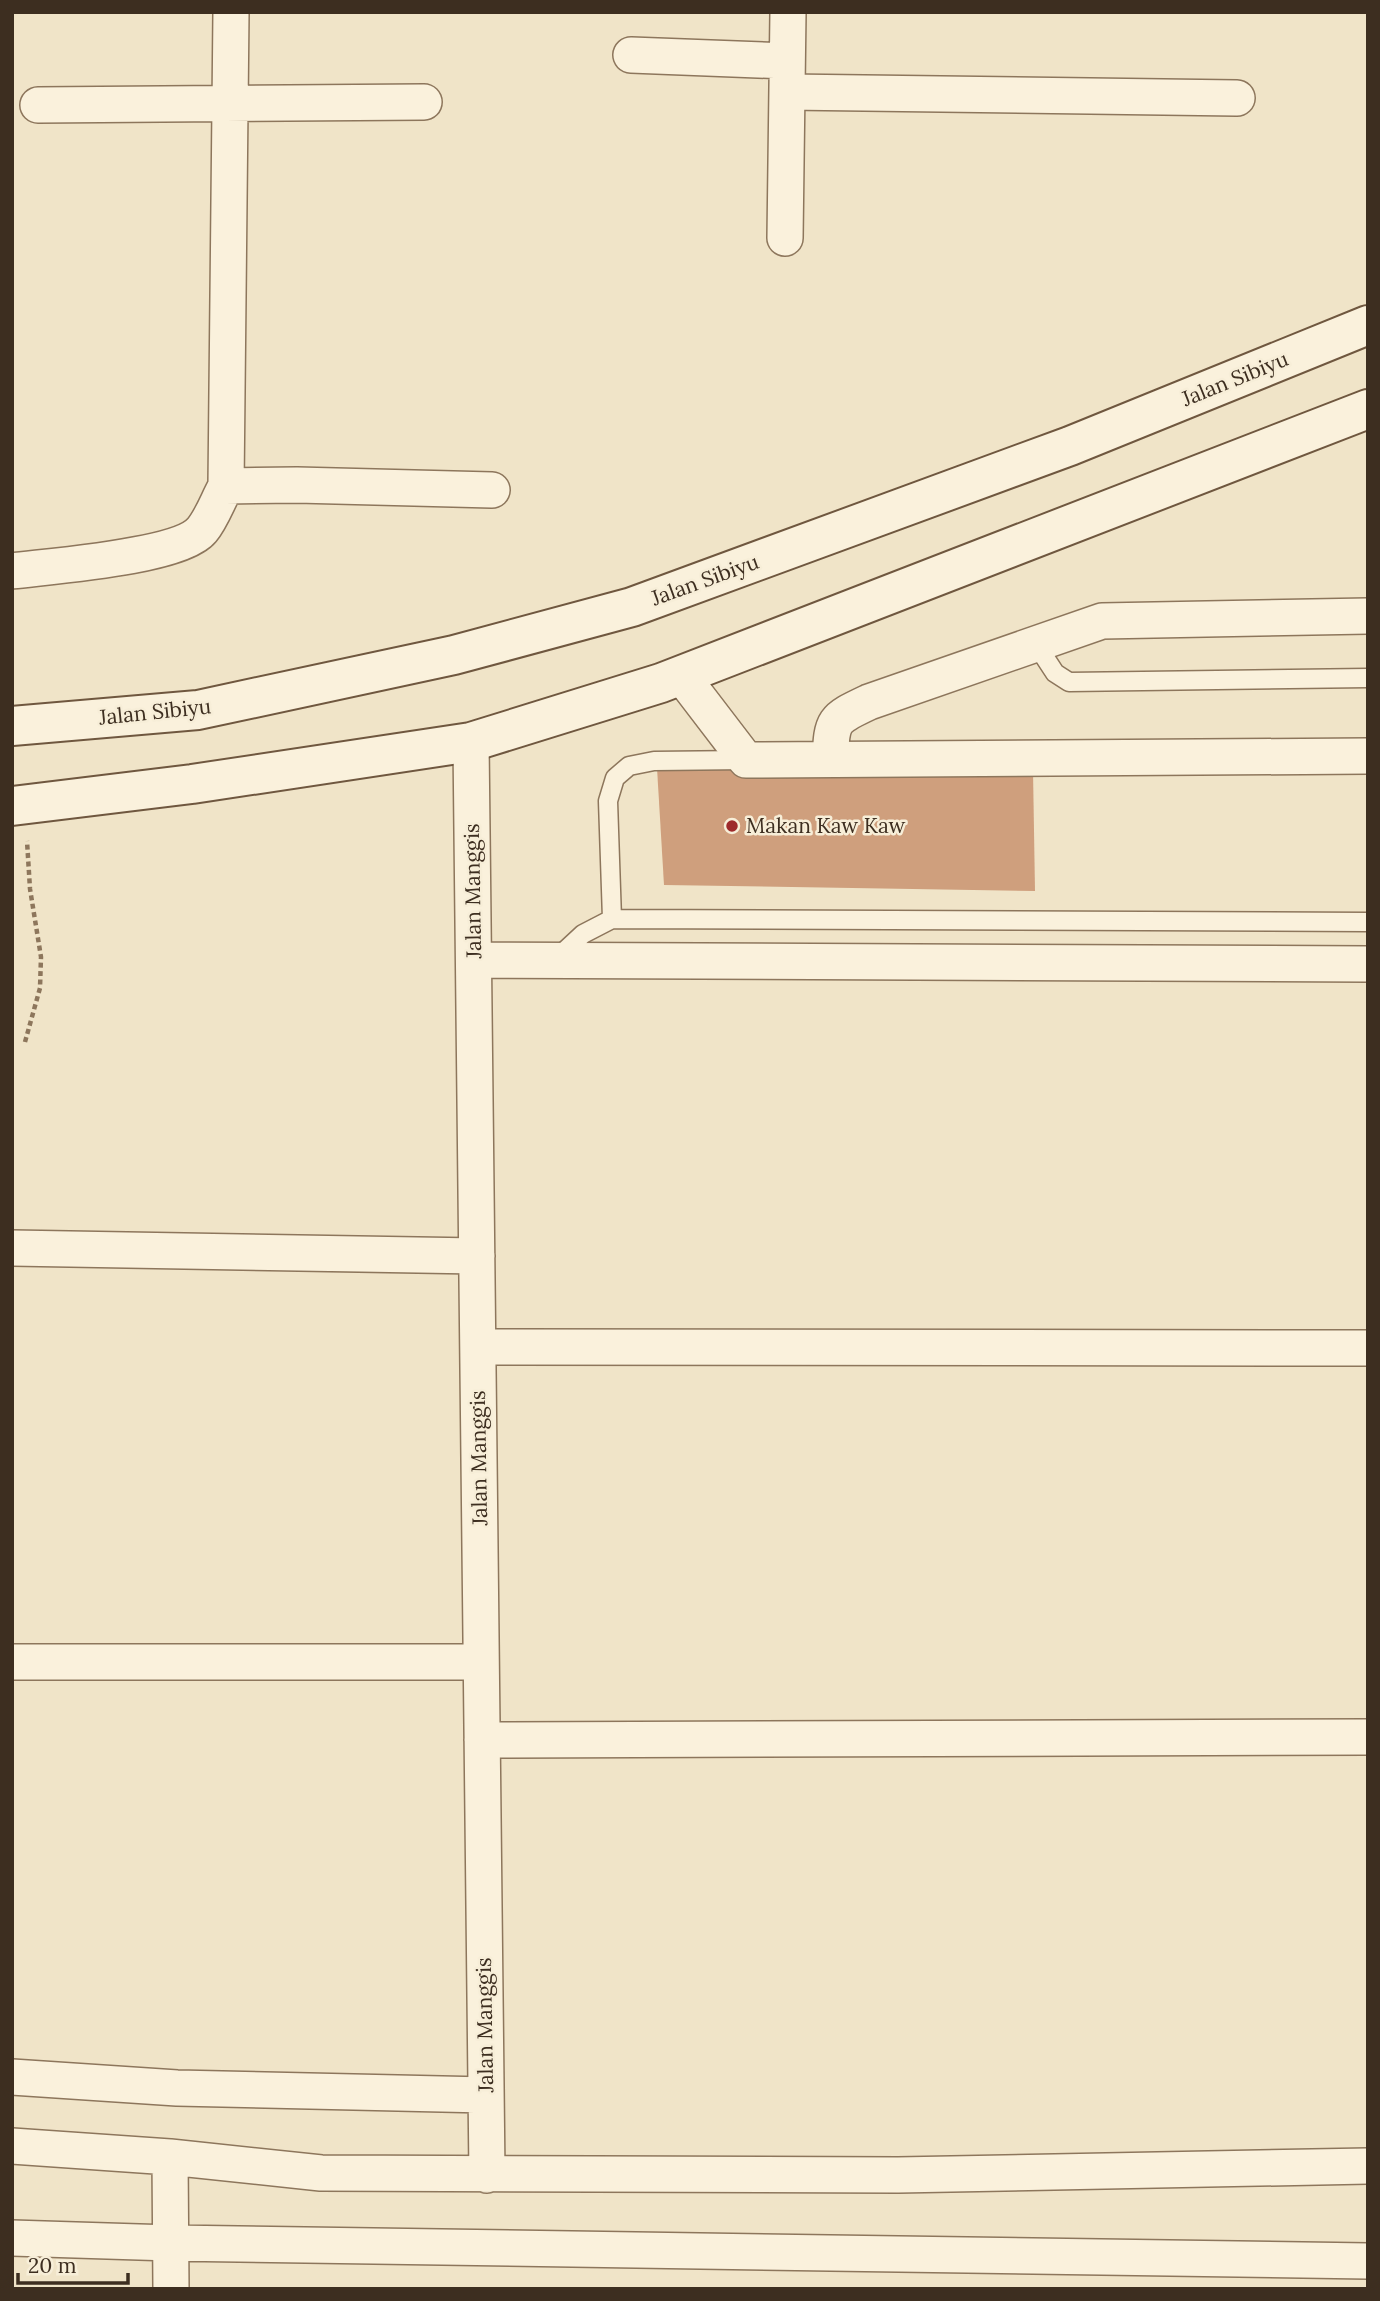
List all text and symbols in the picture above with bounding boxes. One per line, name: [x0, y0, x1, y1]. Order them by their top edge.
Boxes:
street label: Jalan Sibiyu: [1177, 345, 1292, 412]
street label: Jalan Sibiyu: [646, 548, 762, 612]
street label: Jalan Sibiyu: [97, 692, 212, 731]
place label: Makan Kaw Kaw: [746, 812, 906, 839]
marker: Makan Kaw Kaw: [724, 818, 740, 834]
street label: Jalan Manggis: [458, 823, 487, 960]
street label: Jalan Manggis: [464, 1390, 493, 1527]
street label: Jalan Manggis: [470, 1957, 499, 2094]
scale bar: [18, 2242, 128, 2286]
text: 20 m: [28, 2252, 77, 2279]

